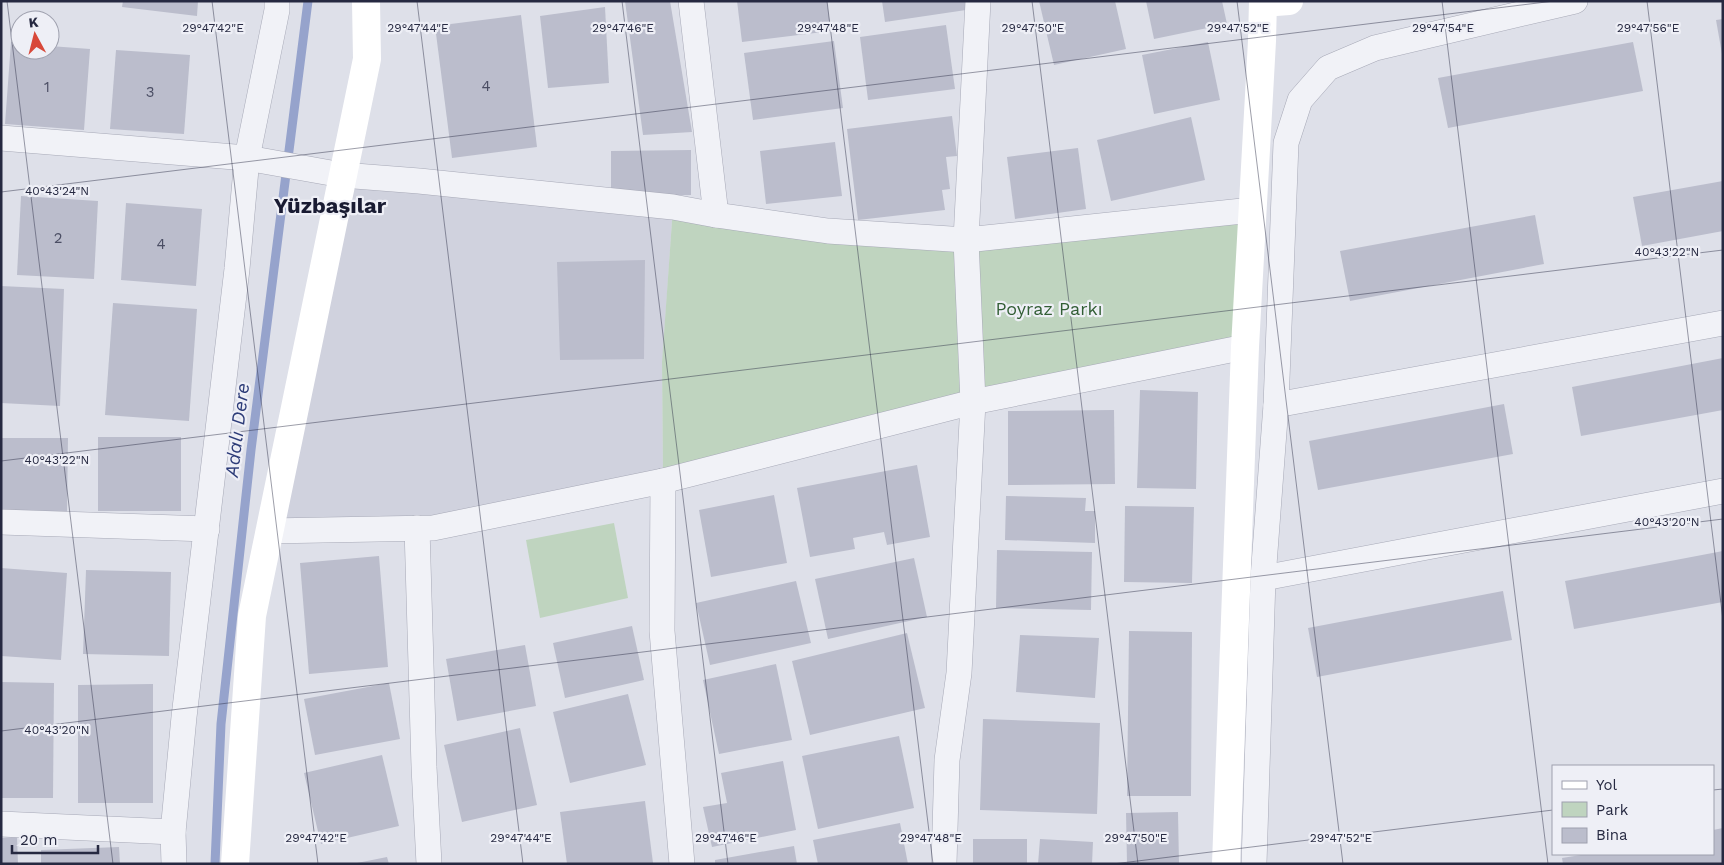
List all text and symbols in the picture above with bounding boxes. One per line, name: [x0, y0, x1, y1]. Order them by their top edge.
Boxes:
north arrow: [10, 10, 60, 60]
text: K: [28, 14, 40, 31]
text: 29°47'42"E: [182, 21, 244, 35]
text: 29°47'44"E: [387, 21, 449, 35]
text: 29°47'46"E: [592, 21, 654, 35]
text: 29°47'48"E: [797, 21, 859, 35]
text: 29°47'50"E: [1002, 21, 1065, 35]
text: 29°47'52"E: [1207, 21, 1270, 35]
text: 29°47'54"E: [1412, 21, 1474, 35]
text: 29°47'56"E: [1617, 21, 1680, 35]
house number: 4: [481, 77, 491, 95]
house number: 1: [44, 78, 50, 96]
house number: 3: [146, 83, 154, 101]
text: 40°43'24"N: [25, 184, 89, 198]
district label: Yüzbaşılar: [274, 193, 387, 218]
house number: 2: [54, 229, 62, 247]
house number: 4: [156, 235, 166, 253]
text: 40°43'22"N: [1635, 245, 1699, 259]
park label: Poyraz Parkı: [995, 298, 1103, 319]
water label: Adalı Dere: [220, 382, 254, 479]
text: 40°43'22"N: [25, 453, 89, 467]
text: 40°43'20"N: [1634, 515, 1700, 529]
text: 40°43'20"N: [24, 723, 90, 737]
legend: [1552, 765, 1714, 855]
text: Yol: [1596, 776, 1618, 794]
text: Park: [1596, 801, 1629, 819]
scale bar: [12, 822, 99, 854]
text: Bina: [1596, 826, 1628, 844]
text: 20 m: [20, 831, 58, 849]
text: 29°47'42"E: [285, 831, 347, 845]
text: 29°47'44"E: [490, 831, 552, 845]
text: 29°47'46"E: [695, 831, 757, 845]
text: 29°47'48"E: [900, 831, 962, 845]
text: 29°47'50"E: [1105, 831, 1168, 845]
text: 29°47'52"E: [1310, 831, 1373, 845]

